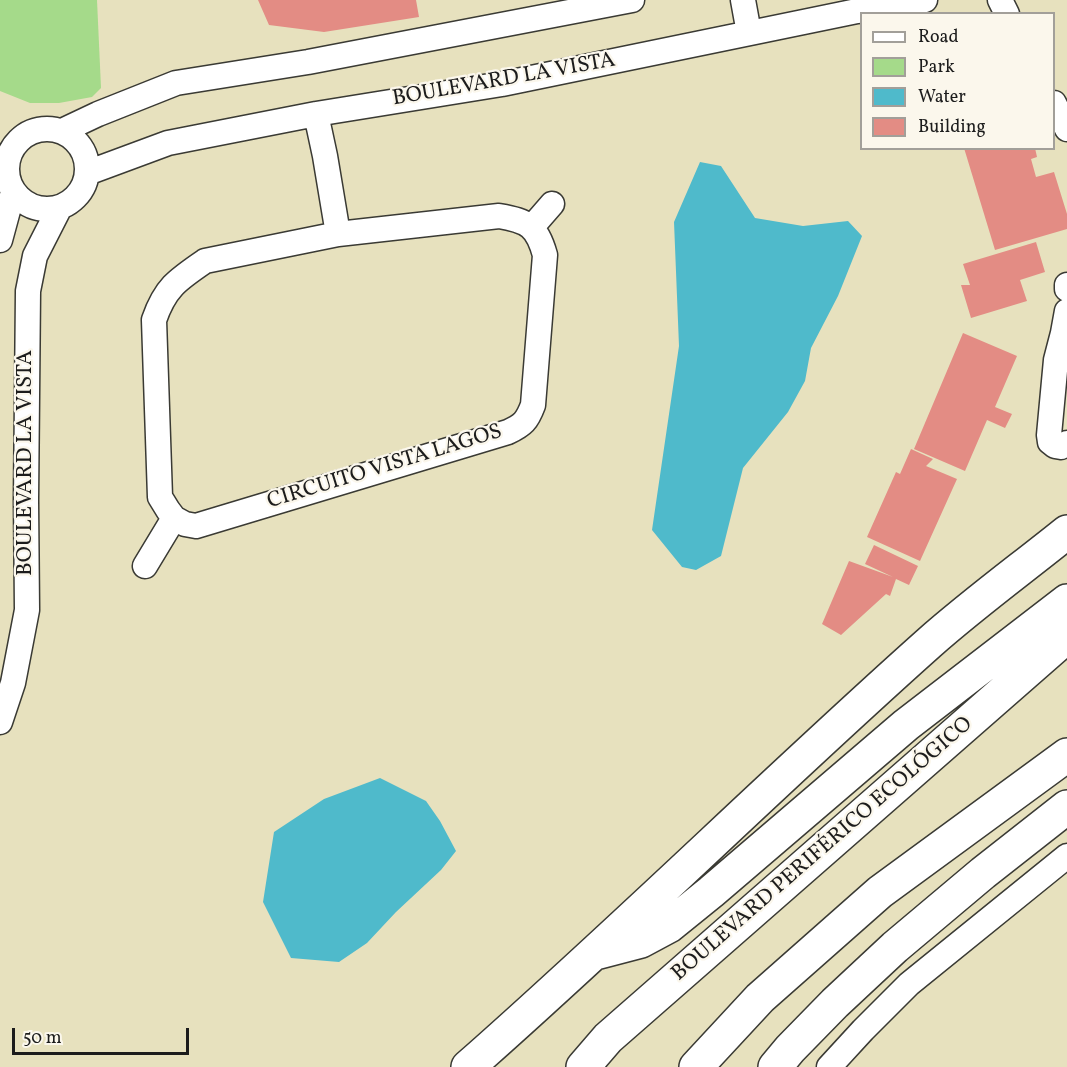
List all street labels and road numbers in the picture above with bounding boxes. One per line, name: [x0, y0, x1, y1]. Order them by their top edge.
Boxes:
street label: BOULEVARD LA VISTA: [390, 48, 618, 114]
street label: BOULEVARD LA VISTA: [14, 350, 40, 576]
street label: CIRCUITO VISTA LAGOS: [265, 420, 505, 516]
street label: BOULEVARD PERIFÉRICO ECOLÓGICO: [667, 712, 979, 988]

